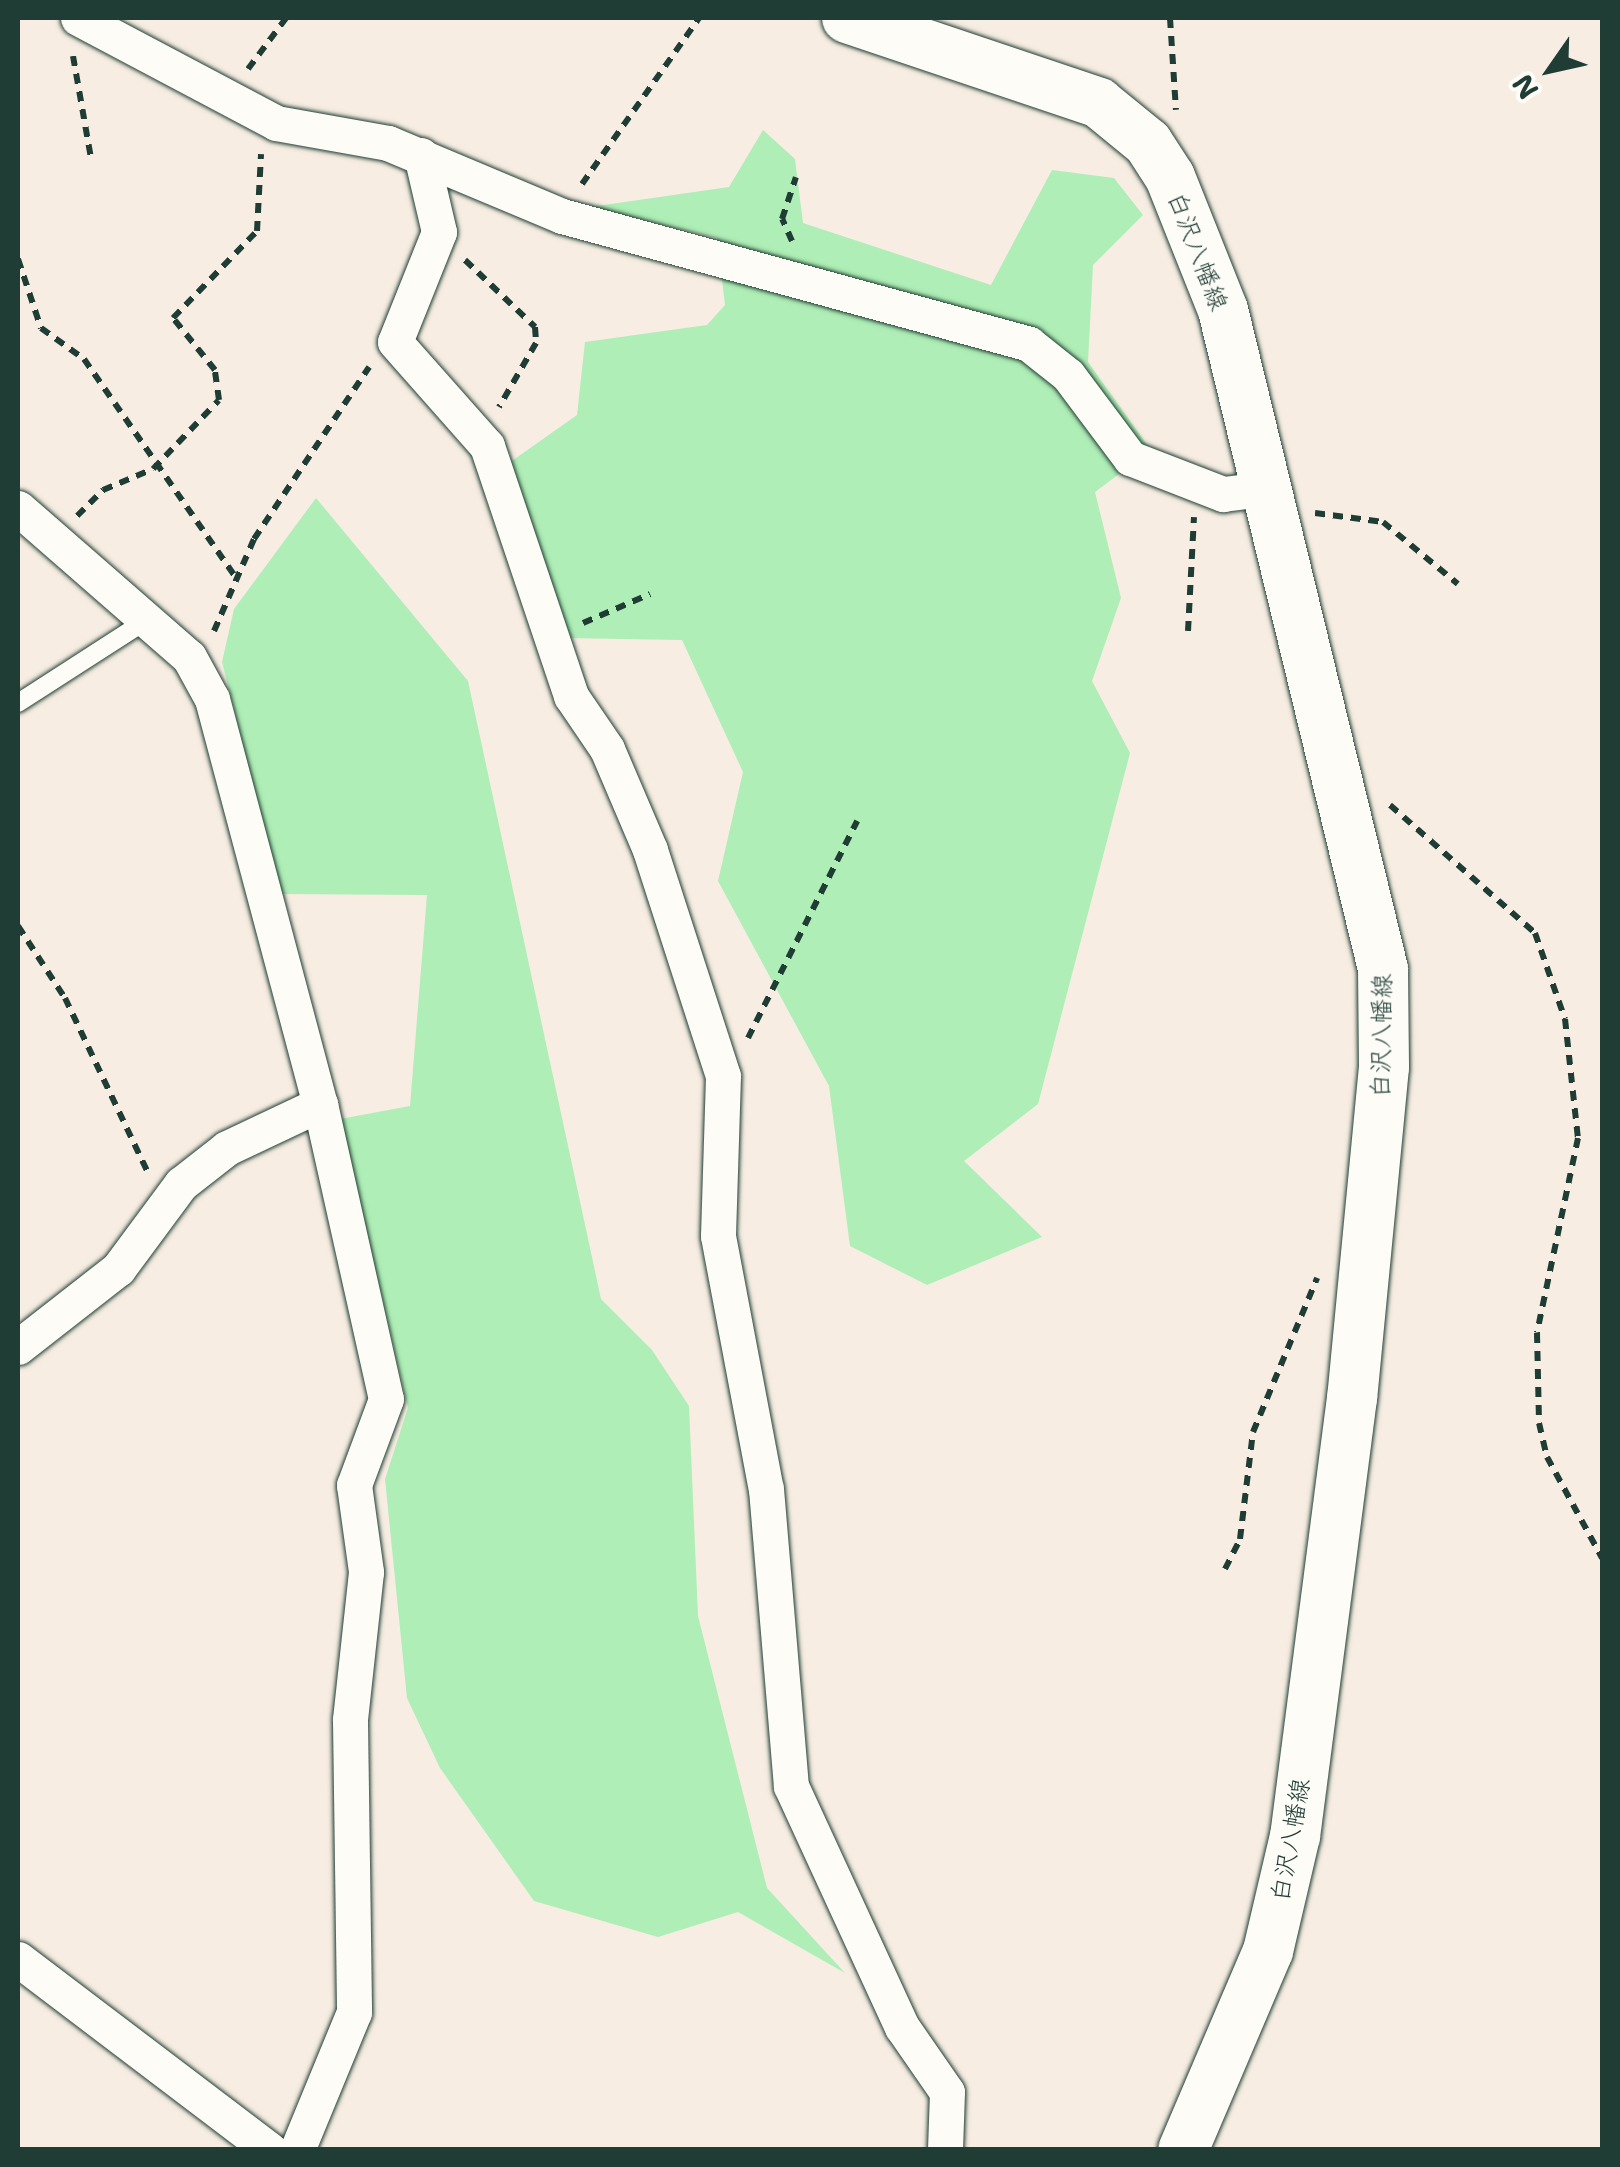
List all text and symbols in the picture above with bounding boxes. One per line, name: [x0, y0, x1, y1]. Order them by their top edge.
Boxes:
north arrow: [1500, 20, 1600, 120]
text: N: [1503, 67, 1547, 107]
street label: 白沢八幡線: [1162, 187, 1234, 315]
street label: 白沢八幡線: [1365, 973, 1397, 1099]
street label: 白沢八幡線: [1264, 1776, 1316, 1904]

